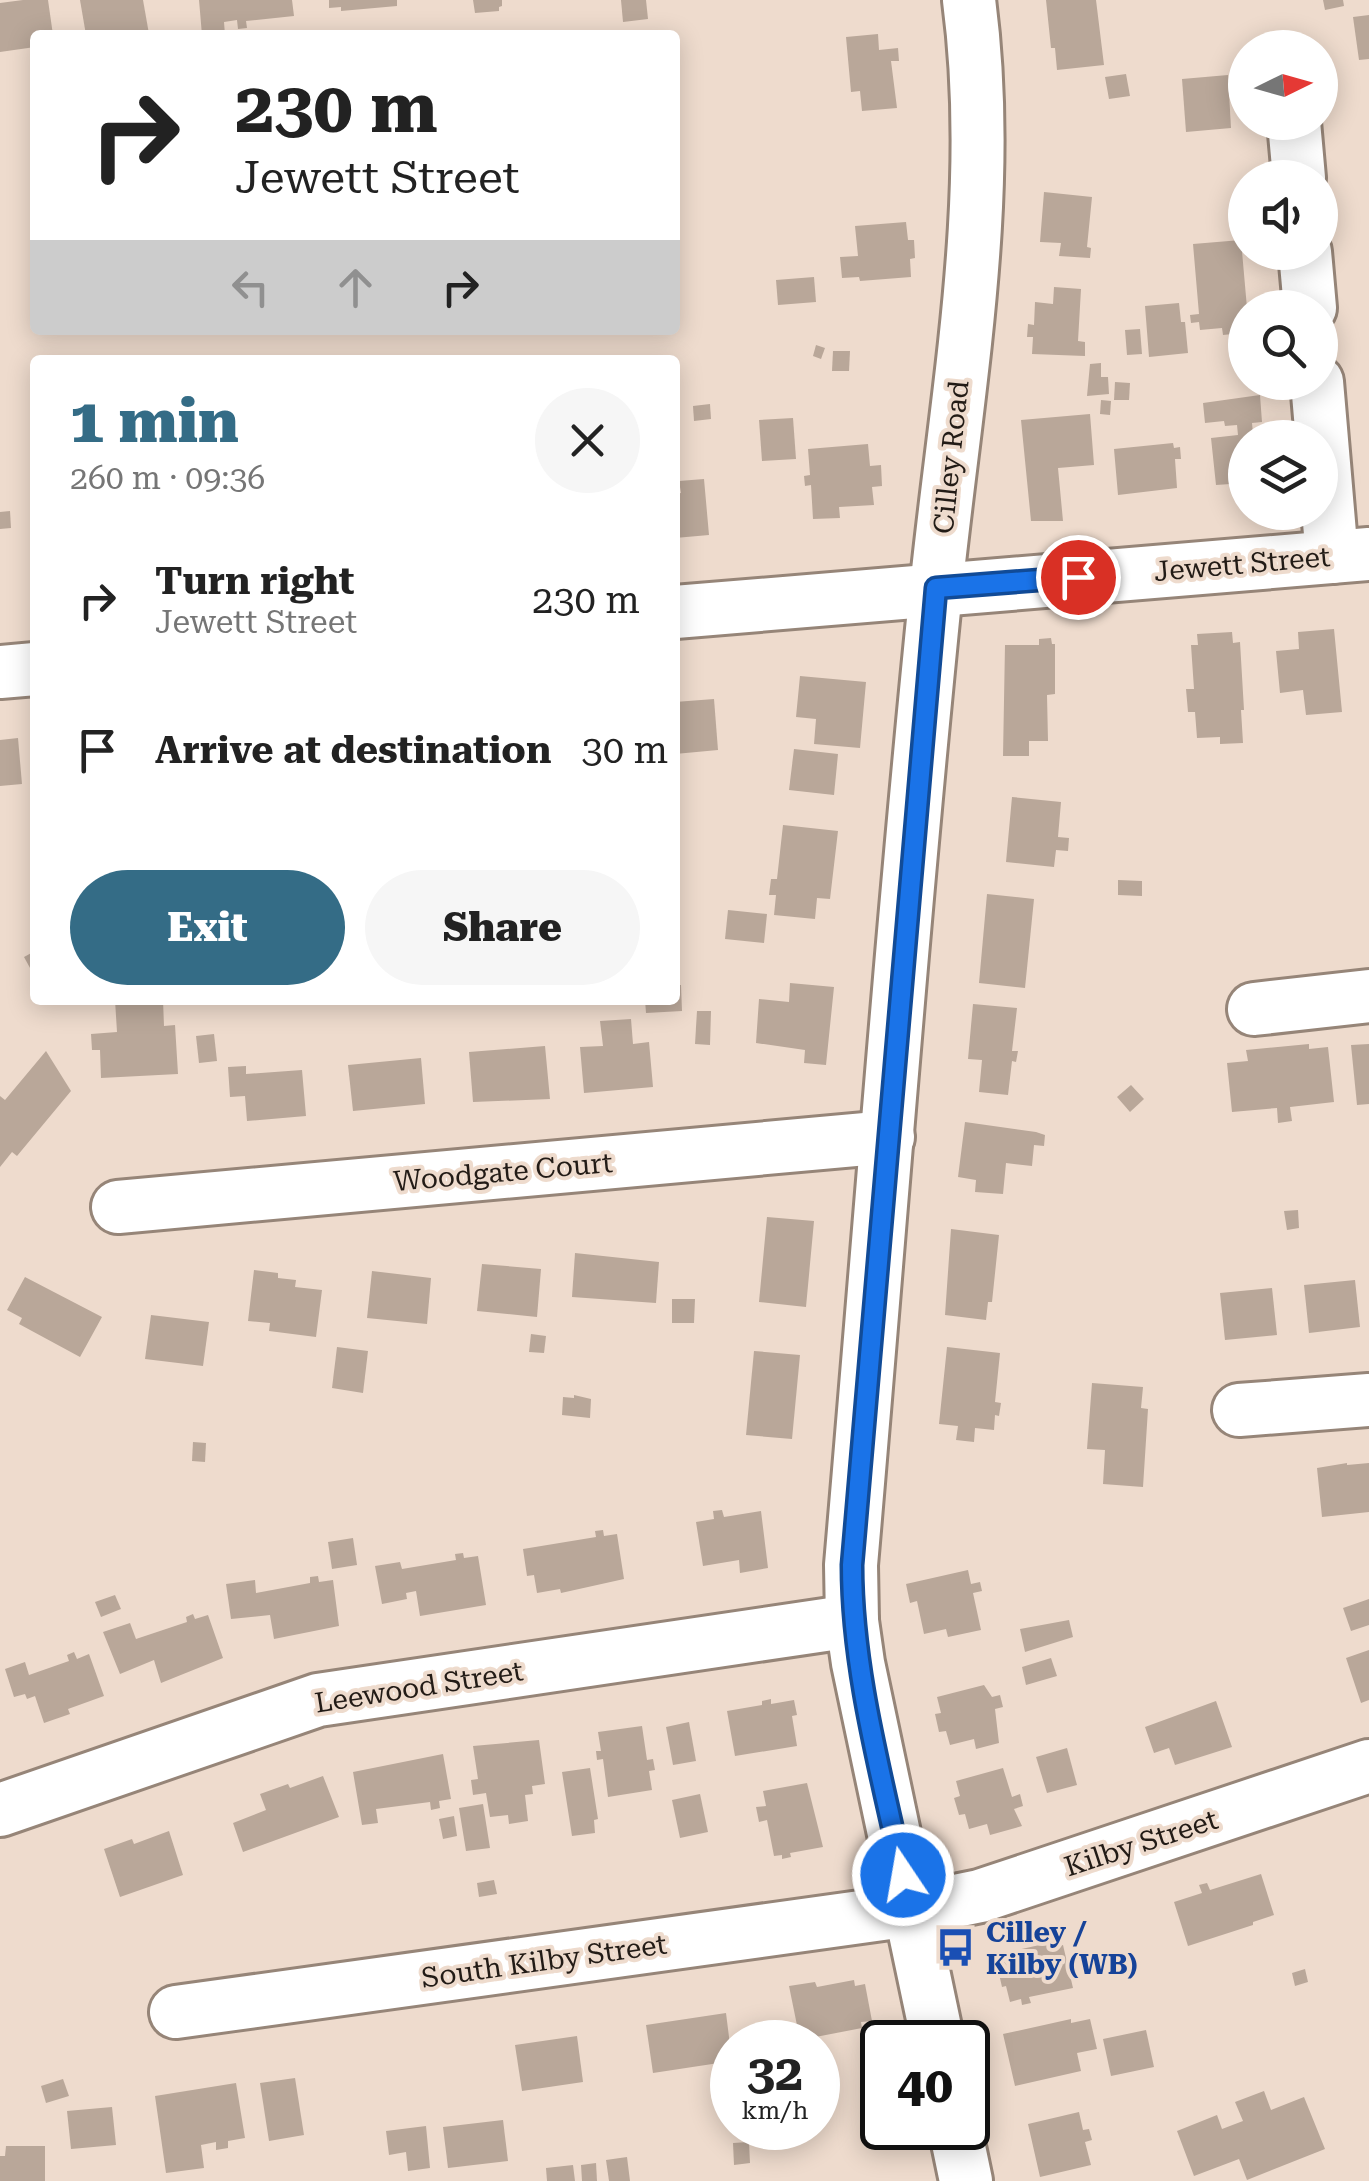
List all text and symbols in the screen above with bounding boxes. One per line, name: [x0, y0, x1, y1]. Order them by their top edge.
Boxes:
north arrow: [1228, 30, 1338, 140]
map controls: [1228, 30, 1338, 530]
text: 230 m: [235, 67, 438, 149]
icon: right: [70, 70, 200, 200]
text: Jewett Street: [235, 151, 520, 204]
button: sound: [1228, 160, 1338, 270]
icon: left: [223, 260, 278, 315]
icon: ahead: [328, 260, 383, 315]
icon: right: [433, 260, 488, 315]
button: search: [1228, 290, 1338, 400]
street label: Cilley Road: [927, 379, 975, 535]
text: 1 min: [70, 386, 239, 457]
button: close: [535, 388, 640, 493]
button: layers: [1228, 420, 1338, 530]
text: 260 m · 09:36: [70, 459, 265, 497]
pin: [1036, 535, 1121, 620]
street label: Jewett Street: [1152, 540, 1332, 588]
icon: arrive: [1051, 550, 1106, 605]
text: Turn right: [155, 559, 354, 603]
icon: right: [70, 573, 125, 628]
text: 230 m: [532, 578, 640, 622]
text: Jewett Street: [155, 603, 357, 641]
icon: arrive: [70, 723, 125, 778]
text: Arrive at destination: [155, 728, 551, 772]
text: 30 m: [581, 728, 668, 772]
button: Exit: [70, 870, 345, 985]
button: Share: [365, 870, 640, 985]
street label: Woodgate Court: [392, 1146, 614, 1198]
street label: Leewood Street: [313, 1654, 525, 1720]
street label: Kilby Street: [1060, 1803, 1222, 1883]
position arrow: [851, 1823, 955, 1927]
place label: Cilley / Kilby (WB): [986, 1916, 1137, 1981]
street label: South Kilby Street: [419, 1927, 669, 1995]
bus stop icon: Cilley / Kilby (WB): [935, 1927, 977, 1969]
speed limit sign: 40: [860, 2020, 990, 2150]
text: 32: [747, 2044, 803, 2102]
text: km/h: [742, 2096, 808, 2125]

